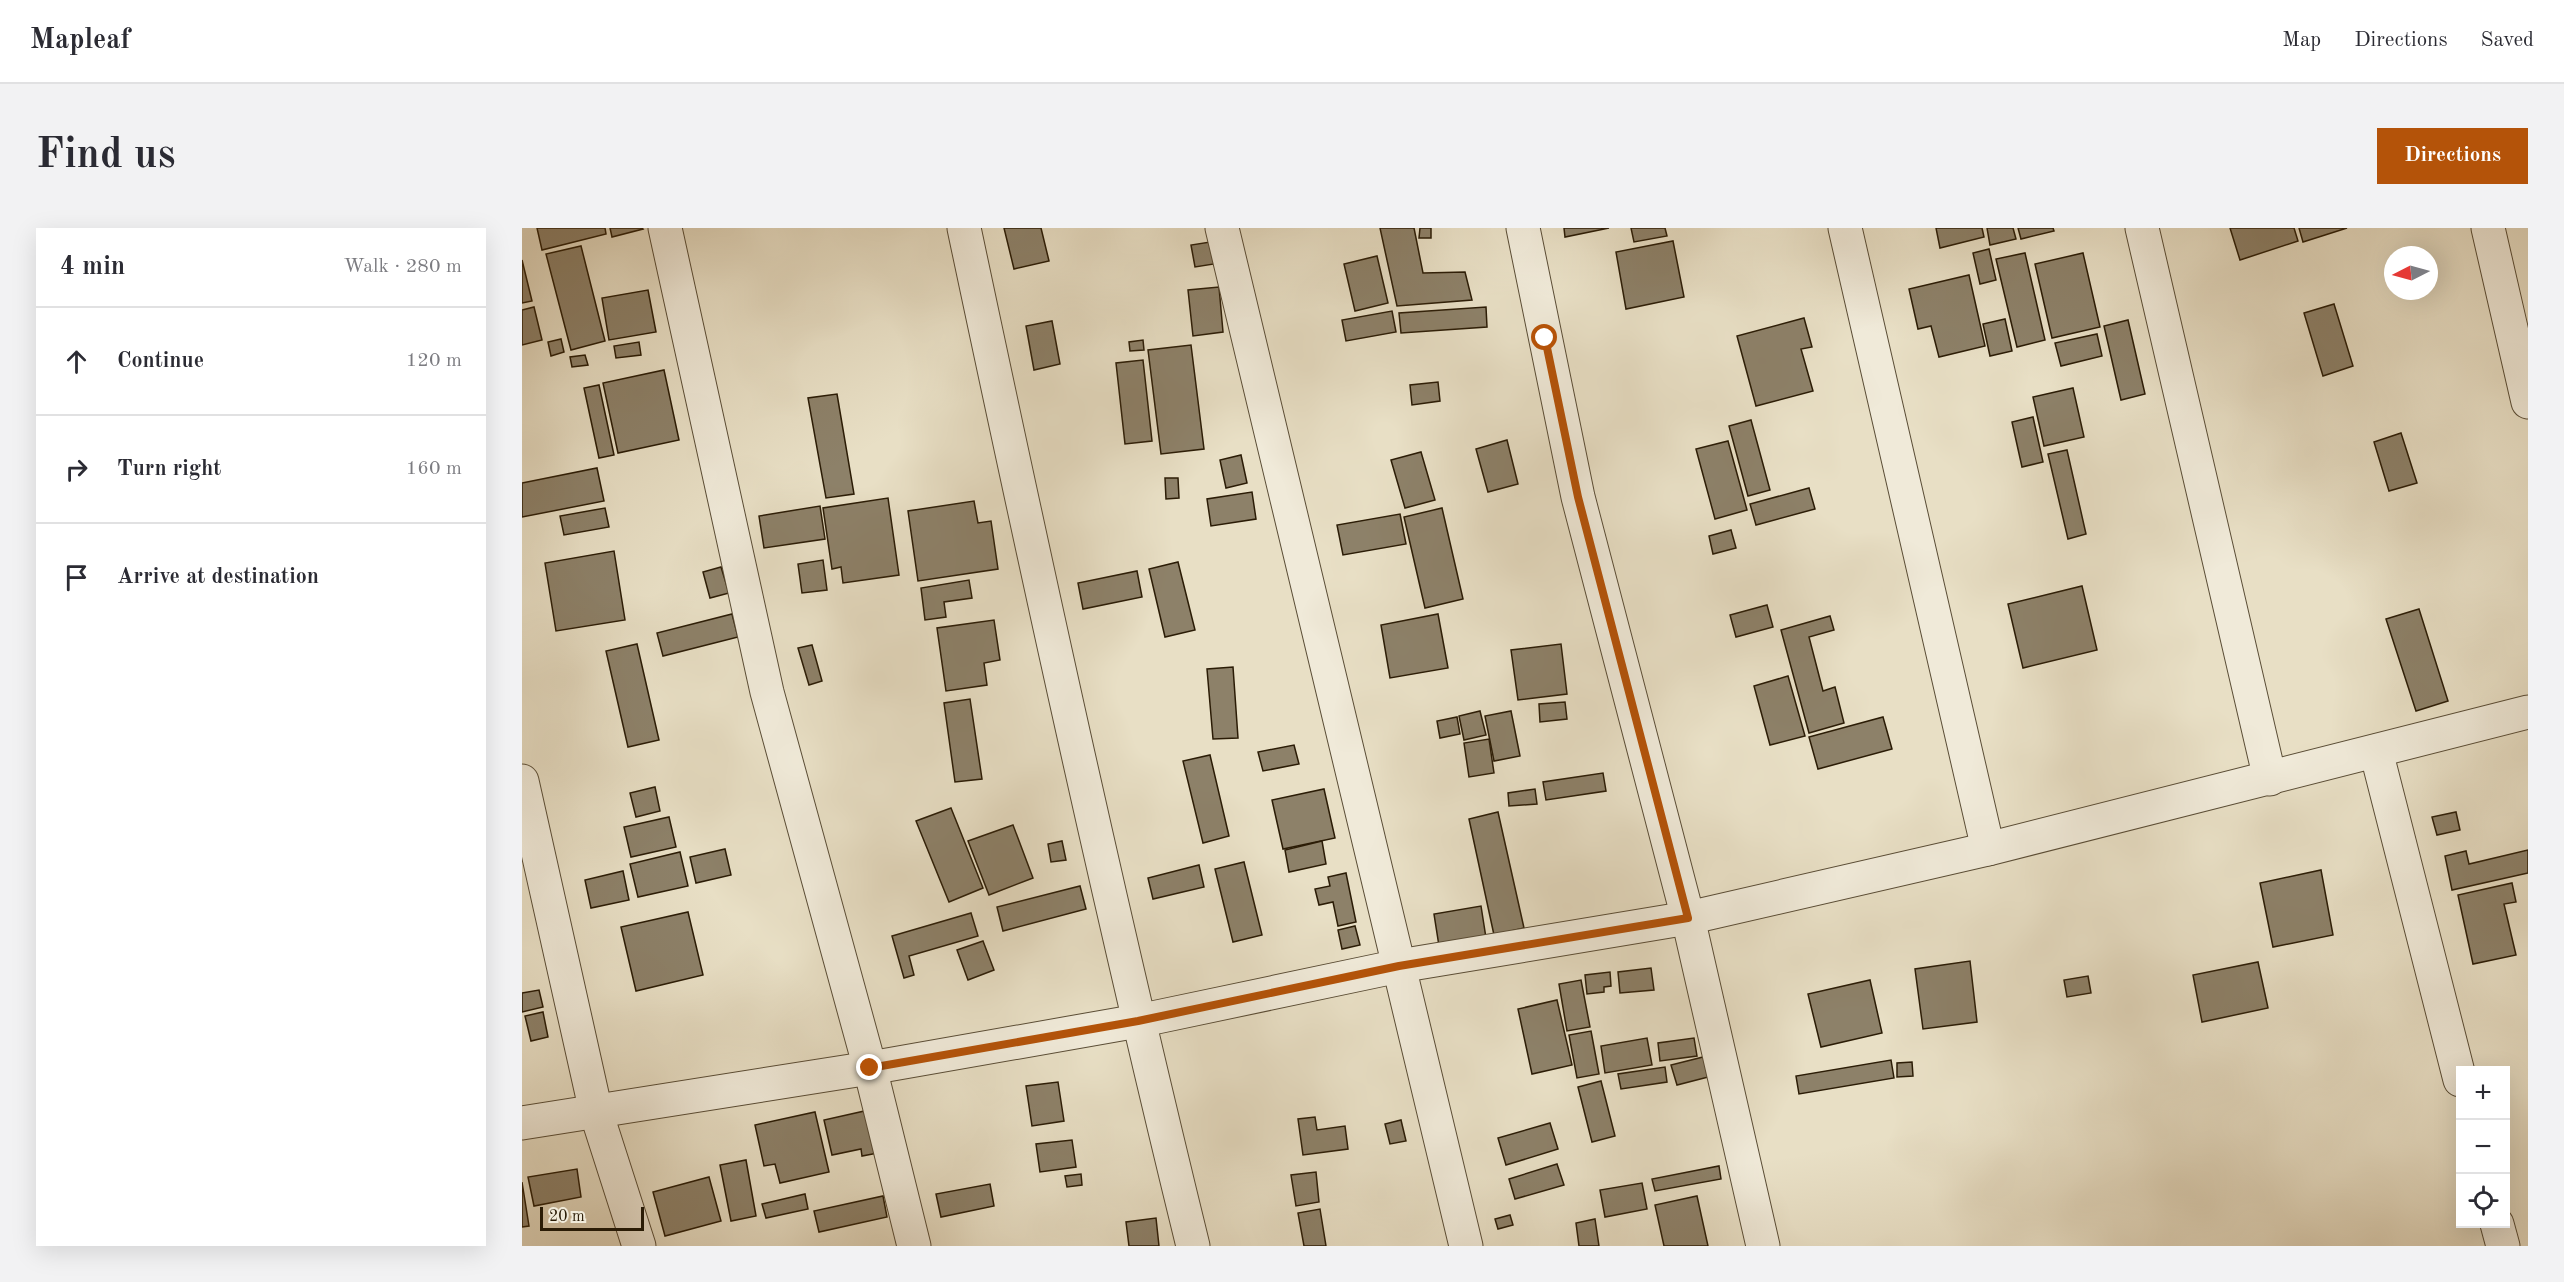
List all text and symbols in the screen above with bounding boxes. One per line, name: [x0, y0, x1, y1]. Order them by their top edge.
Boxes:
text: Mapleaf: [30, 27, 130, 55]
text: Map: [2282, 30, 2321, 51]
text: Directions: [2354, 30, 2448, 51]
text: Saved: [2481, 30, 2534, 51]
button: Directions: [2377, 128, 2528, 184]
text: Find us: [36, 135, 175, 177]
north arrow: [2384, 246, 2438, 300]
text: 4 min: [60, 254, 125, 280]
text: Walk · 280 m: [343, 257, 462, 277]
route start: [1531, 324, 1557, 350]
icon: ahead: [60, 345, 93, 378]
text: Continue: [117, 350, 204, 372]
text: 120 m: [406, 351, 462, 371]
icon: right: [60, 453, 93, 486]
text: Turn right: [117, 458, 221, 480]
text: 160 m: [406, 459, 462, 479]
icon: arrive: [60, 561, 93, 594]
text: Arrive at destination: [117, 566, 319, 588]
route end: [856, 1054, 882, 1080]
map controls: [2456, 1066, 2510, 1228]
button: +: [2456, 1066, 2510, 1120]
button: −: [2456, 1120, 2510, 1174]
button: locate: [2456, 1174, 2510, 1228]
scale bar: [540, 1204, 644, 1232]
text: 20 m: [549, 1209, 585, 1225]

